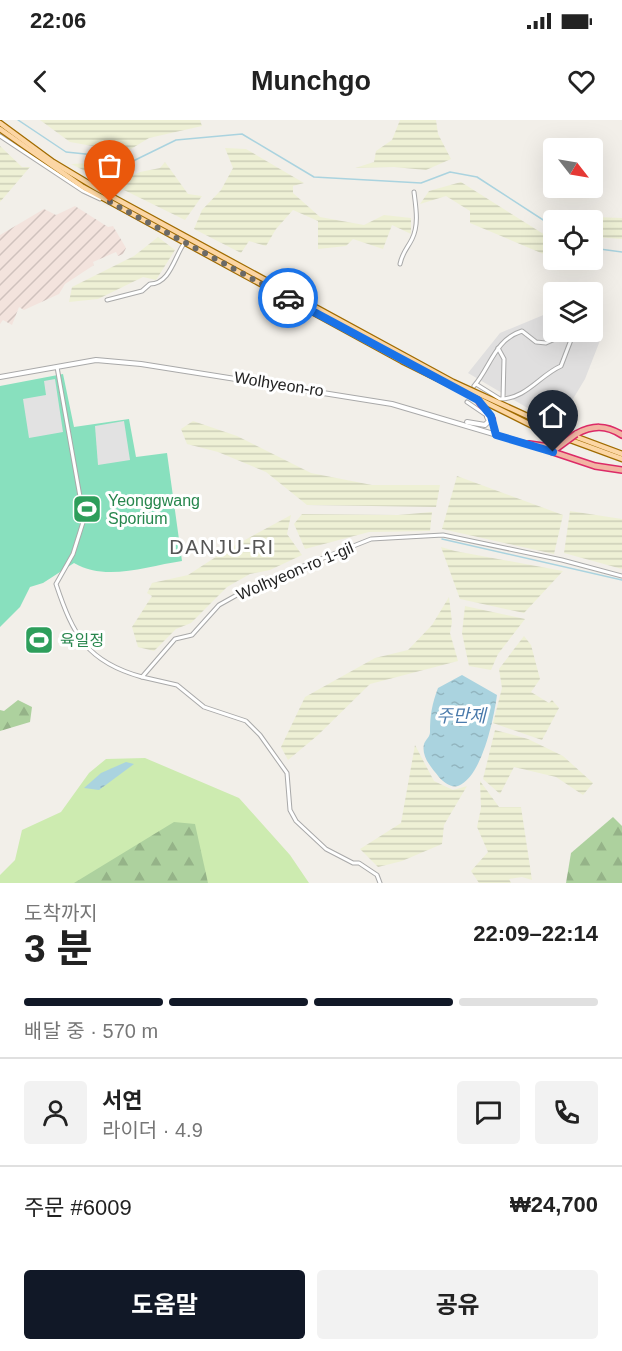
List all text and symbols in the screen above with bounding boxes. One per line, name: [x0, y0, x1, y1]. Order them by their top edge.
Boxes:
text: 22:06: [30, 8, 86, 33]
icon: back: [24, 65, 57, 98]
icon: heart: [565, 65, 598, 98]
text: Munchgo: [251, 66, 371, 96]
north arrow: [543, 138, 603, 198]
map controls: [543, 138, 603, 342]
pin: [84, 140, 135, 202]
icon: bag: [93, 149, 126, 182]
button: locate: [543, 210, 603, 270]
courier: [258, 268, 318, 328]
icon: car: [272, 282, 305, 315]
button: layers: [543, 282, 603, 342]
street label: Wolhyeon-ro: [233, 369, 325, 399]
pin: [527, 390, 578, 452]
icon: home: [536, 399, 569, 432]
place label: Yeonggwang Sporium: [108, 492, 200, 527]
sports icon: Yeonggwang Sporium: [71, 493, 103, 525]
district label: DANJU-RI: [169, 536, 275, 558]
street label: Wolhyeon-ro 1-gil: [234, 539, 356, 603]
sports icon: 육일정: [23, 624, 55, 656]
place label: 육일정: [60, 632, 104, 649]
water label: 주만제: [436, 706, 488, 726]
text: 도착까지: [24, 902, 98, 924]
text: 22:09–22:14: [473, 921, 598, 946]
text: 3 분: [24, 927, 92, 970]
text: 배달 중 · 570 m: [24, 1020, 158, 1042]
button: person: [24, 1081, 87, 1144]
button: chat: [457, 1081, 520, 1144]
button: phone: [535, 1081, 598, 1144]
text: 서연: [102, 1088, 142, 1113]
text: 라이더 · 4.9: [102, 1119, 203, 1141]
text: ₩24,700: [510, 1192, 598, 1217]
text: 주문 #6009: [24, 1195, 132, 1220]
button: 도움말: [24, 1270, 305, 1339]
button: 공유: [317, 1270, 598, 1339]

